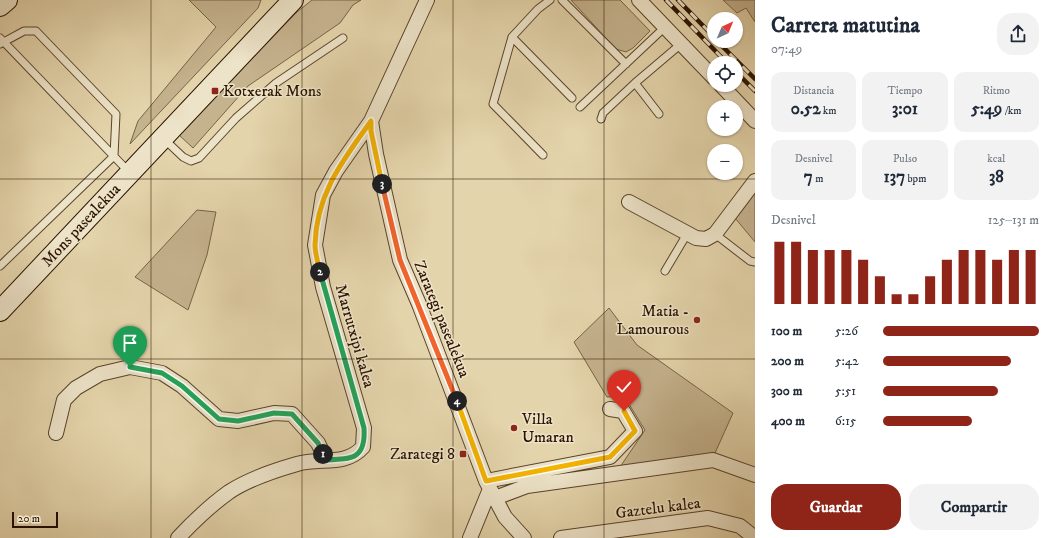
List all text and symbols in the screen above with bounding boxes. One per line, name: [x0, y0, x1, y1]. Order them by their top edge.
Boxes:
north arrow: [707, 12, 743, 48]
map controls: [707, 12, 743, 180]
text: Carrera matutina: [771, 12, 920, 39]
button: share: [997, 13, 1039, 55]
text: 07:49: [771, 41, 802, 57]
button: locate: [707, 56, 743, 92]
place label: Kotxerak Mons: [223, 81, 321, 101]
text: Distancia: [793, 84, 834, 98]
text: Tiempo: [888, 84, 922, 98]
text: Ritmo: [983, 84, 1010, 98]
marker: Kotxerak Mons: [210, 86, 220, 96]
text: 0.52: [791, 98, 821, 120]
text: 3:01: [892, 98, 918, 120]
text: 5:49: [971, 98, 1002, 120]
button: +: [707, 100, 743, 136]
text: km: [821, 104, 837, 118]
text: /km: [1002, 104, 1021, 118]
button: −: [707, 144, 743, 180]
text: Desnivel: [795, 152, 833, 166]
text: Pulso: [893, 152, 917, 166]
text: kcal: [987, 152, 1005, 166]
text: 7: [804, 166, 813, 188]
text: 137: [884, 166, 905, 188]
text: 38: [989, 166, 1004, 188]
text: m: [813, 172, 823, 186]
text: bpm: [905, 172, 926, 186]
pin: 3: [372, 174, 392, 194]
text: 3: [380, 177, 384, 191]
street label: Mons pasealekua: [37, 179, 125, 271]
text: Desnivel: [771, 212, 816, 228]
text: 125–131 m: [988, 212, 1039, 228]
street label: Zarategi pasealekua: [409, 258, 475, 381]
pin: 2: [310, 262, 330, 282]
text: 2: [317, 265, 323, 279]
street label: Marrutxipi kalea: [331, 282, 379, 390]
place label: Matia - Lamourous: [616, 301, 689, 339]
marker: Matia - Lamourous: [692, 315, 702, 325]
text: 100 m: [771, 323, 802, 339]
text: 5:26: [835, 323, 858, 339]
pin: [113, 326, 147, 367]
icon: arrive: [119, 332, 141, 354]
text: 200 m: [771, 353, 804, 369]
text: 5:42: [835, 353, 859, 369]
pin: [607, 370, 641, 411]
icon: check: [613, 376, 635, 398]
text: 300 m: [771, 383, 802, 399]
text: 5:51: [835, 383, 856, 399]
pin: 4: [447, 391, 467, 411]
text: 4: [454, 394, 460, 408]
place label: Villa Umaran: [521, 409, 575, 447]
text: 400 m: [771, 413, 805, 429]
text: 6:15: [835, 413, 856, 429]
marker: Villa Umaran: [509, 423, 519, 433]
pin: 1: [313, 444, 333, 464]
place label: Zarategi 8: [390, 444, 455, 464]
text: 1: [321, 447, 325, 461]
marker: Zarategi 8: [458, 449, 468, 459]
button: Guardar: [771, 484, 901, 530]
button: Compartir: [909, 484, 1039, 530]
street label: Gaztelu kalea: [614, 493, 702, 523]
scale bar: [12, 510, 58, 529]
text: 20 m: [18, 512, 40, 526]

